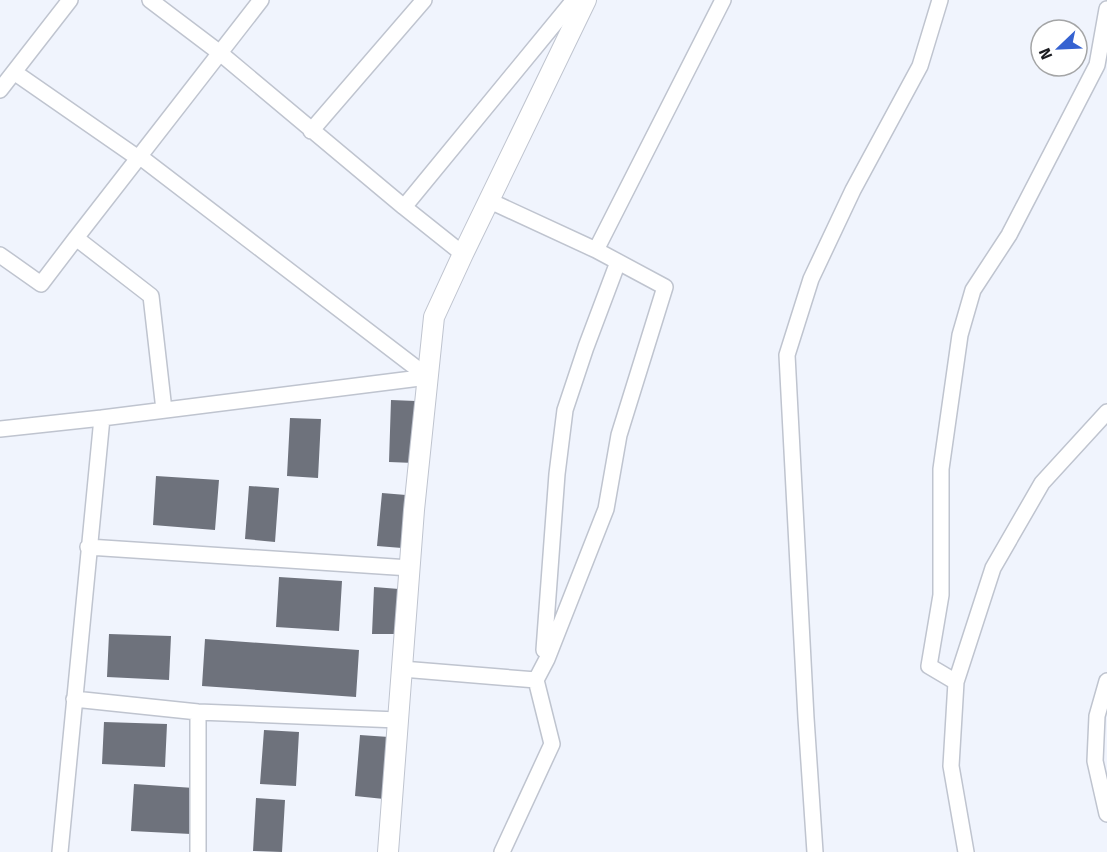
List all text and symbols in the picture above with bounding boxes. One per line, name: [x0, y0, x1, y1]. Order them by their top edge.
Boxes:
north arrow: [1029, 18, 1089, 78]
text: N: [1035, 45, 1056, 62]

